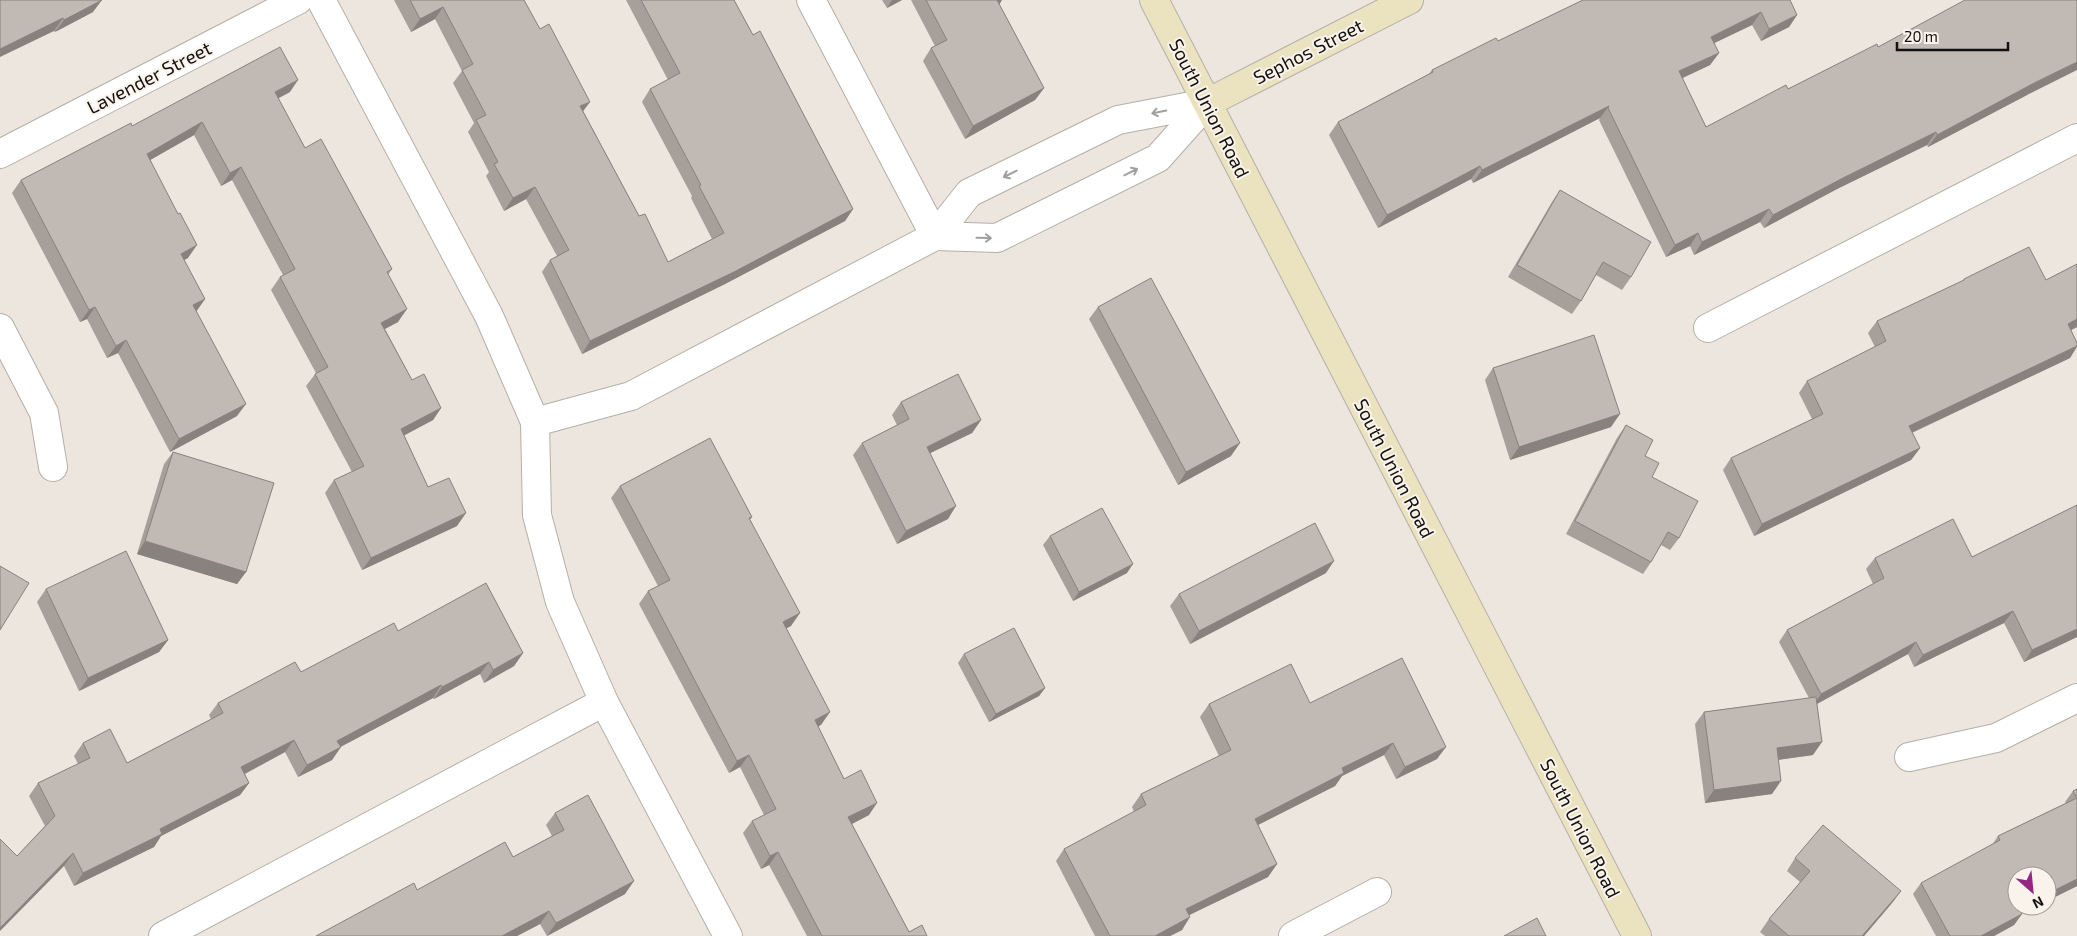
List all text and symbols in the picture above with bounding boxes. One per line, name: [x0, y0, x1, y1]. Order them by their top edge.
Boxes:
street label: Sephos Street: [1249, 13, 1367, 89]
scale bar: [1897, 20, 2008, 52]
text: 20 m: [1904, 27, 1938, 45]
street label: South Union Road: [1165, 35, 1255, 181]
street label: Lavender Street: [83, 36, 215, 118]
one-way arrow: [1151, 108, 1167, 117]
one-way arrow: [1123, 166, 1138, 176]
one-way arrow: [1003, 169, 1018, 179]
one-way arrow: [976, 233, 992, 242]
street label: South Union Road: [1350, 395, 1440, 541]
street label: South Union Road: [1536, 755, 1626, 901]
north arrow: [2007, 866, 2057, 916]
text: N: [2030, 893, 2046, 913]

